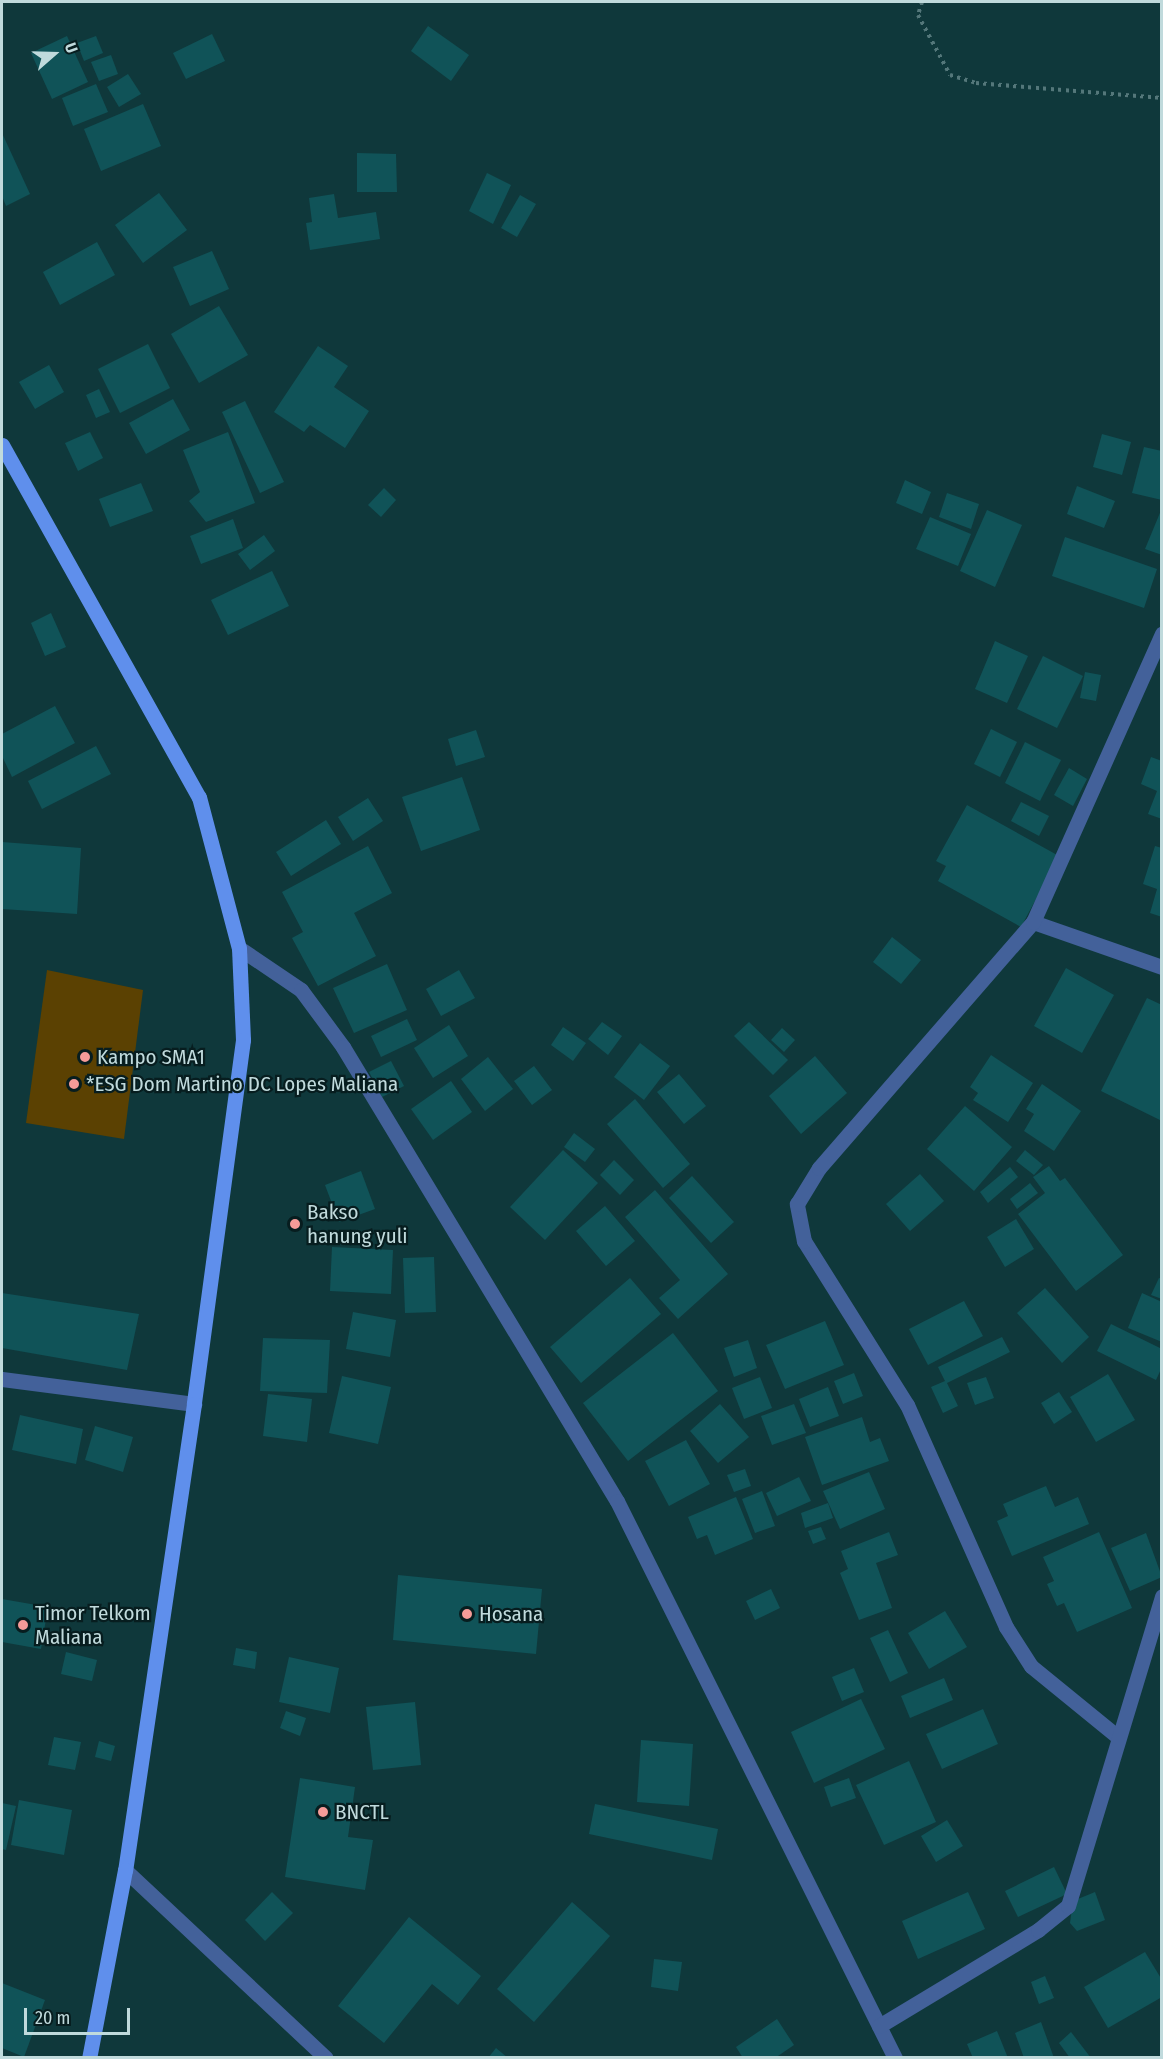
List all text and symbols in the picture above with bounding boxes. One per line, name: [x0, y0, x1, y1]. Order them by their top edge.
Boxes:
north arrow: [24, 24, 84, 84]
text: U: [61, 40, 82, 55]
place label: Kampo SMA1: [97, 1044, 205, 1070]
marker: Kampo SMA1: [78, 1050, 92, 1064]
place label: *ESG Dom Martino DC Lopes Maliana: [86, 1071, 398, 1097]
marker: *ESG Dom Martino DC Lopes Maliana: [67, 1077, 81, 1091]
place label: Bakso hanung yuli: [307, 1199, 407, 1249]
marker: Bakso hanung yuli: [288, 1217, 302, 1231]
place label: Timor Telkom Maliana: [35, 1600, 151, 1650]
place label: Hosana: [479, 1601, 543, 1627]
marker: Hosana: [460, 1607, 474, 1621]
marker: Timor Telkom Maliana: [16, 1618, 30, 1632]
place label: BNCTL: [335, 1799, 389, 1825]
marker: BNCTL: [316, 1805, 330, 1819]
scale bar: [27, 1996, 134, 2034]
text: 20 m: [35, 2007, 70, 2029]

